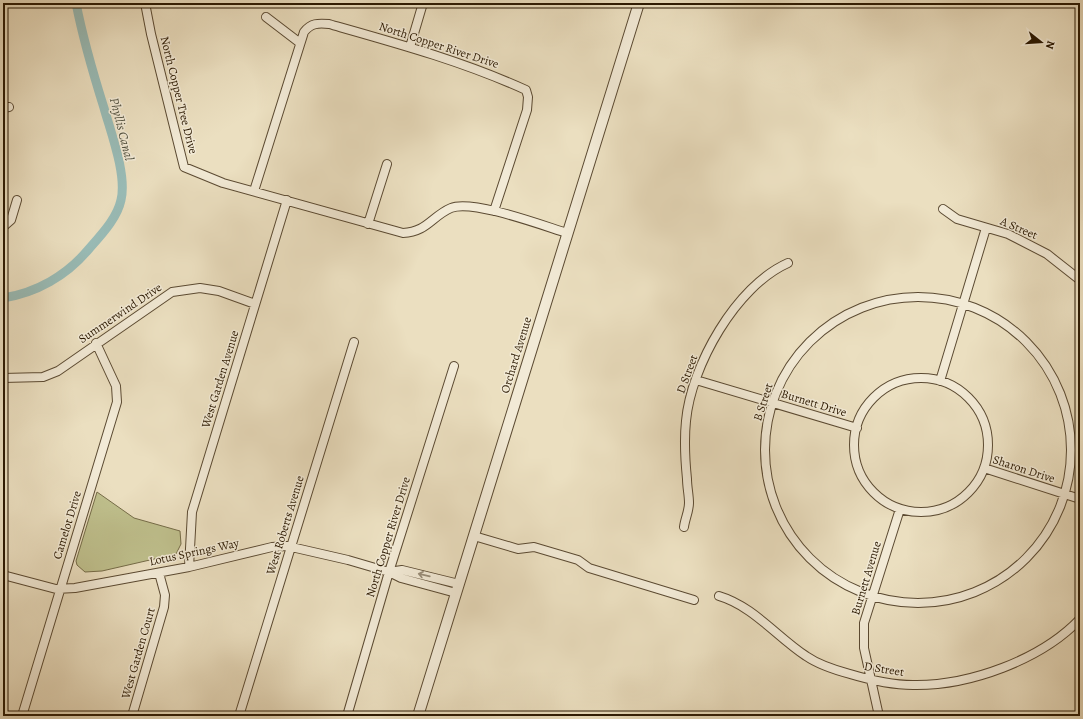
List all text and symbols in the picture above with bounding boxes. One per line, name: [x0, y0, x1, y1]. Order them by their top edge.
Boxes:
street label: North Copper River Drive: [377, 18, 501, 72]
north arrow: [1021, 22, 1061, 62]
street label: North Copper Tree Drive: [157, 34, 201, 156]
text: N: [1042, 39, 1058, 51]
water label: Phyllis Canal: [106, 96, 138, 163]
street label: A Street: [997, 213, 1040, 243]
street label: Summerwind Drive: [75, 279, 165, 347]
street label: Orchard Avenue: [497, 315, 535, 395]
street label: West Garden Avenue: [197, 328, 242, 431]
street label: D Street: [673, 352, 701, 396]
street label: B Street: [749, 381, 777, 423]
street label: Burnett Drive: [779, 385, 849, 421]
street label: Sharon Drive: [991, 451, 1057, 487]
street label: West Roberts Avenue: [262, 474, 308, 577]
street label: North Copper River Drive: [362, 475, 414, 599]
street label: Camelot Drive: [49, 489, 85, 561]
street label: Lotus Springs Way: [148, 535, 241, 569]
street label: Burnett Avenue: [847, 539, 885, 617]
one-way arrow: [418, 571, 431, 579]
street label: West Garden Court: [117, 606, 159, 701]
street label: D Street: [863, 658, 905, 680]

